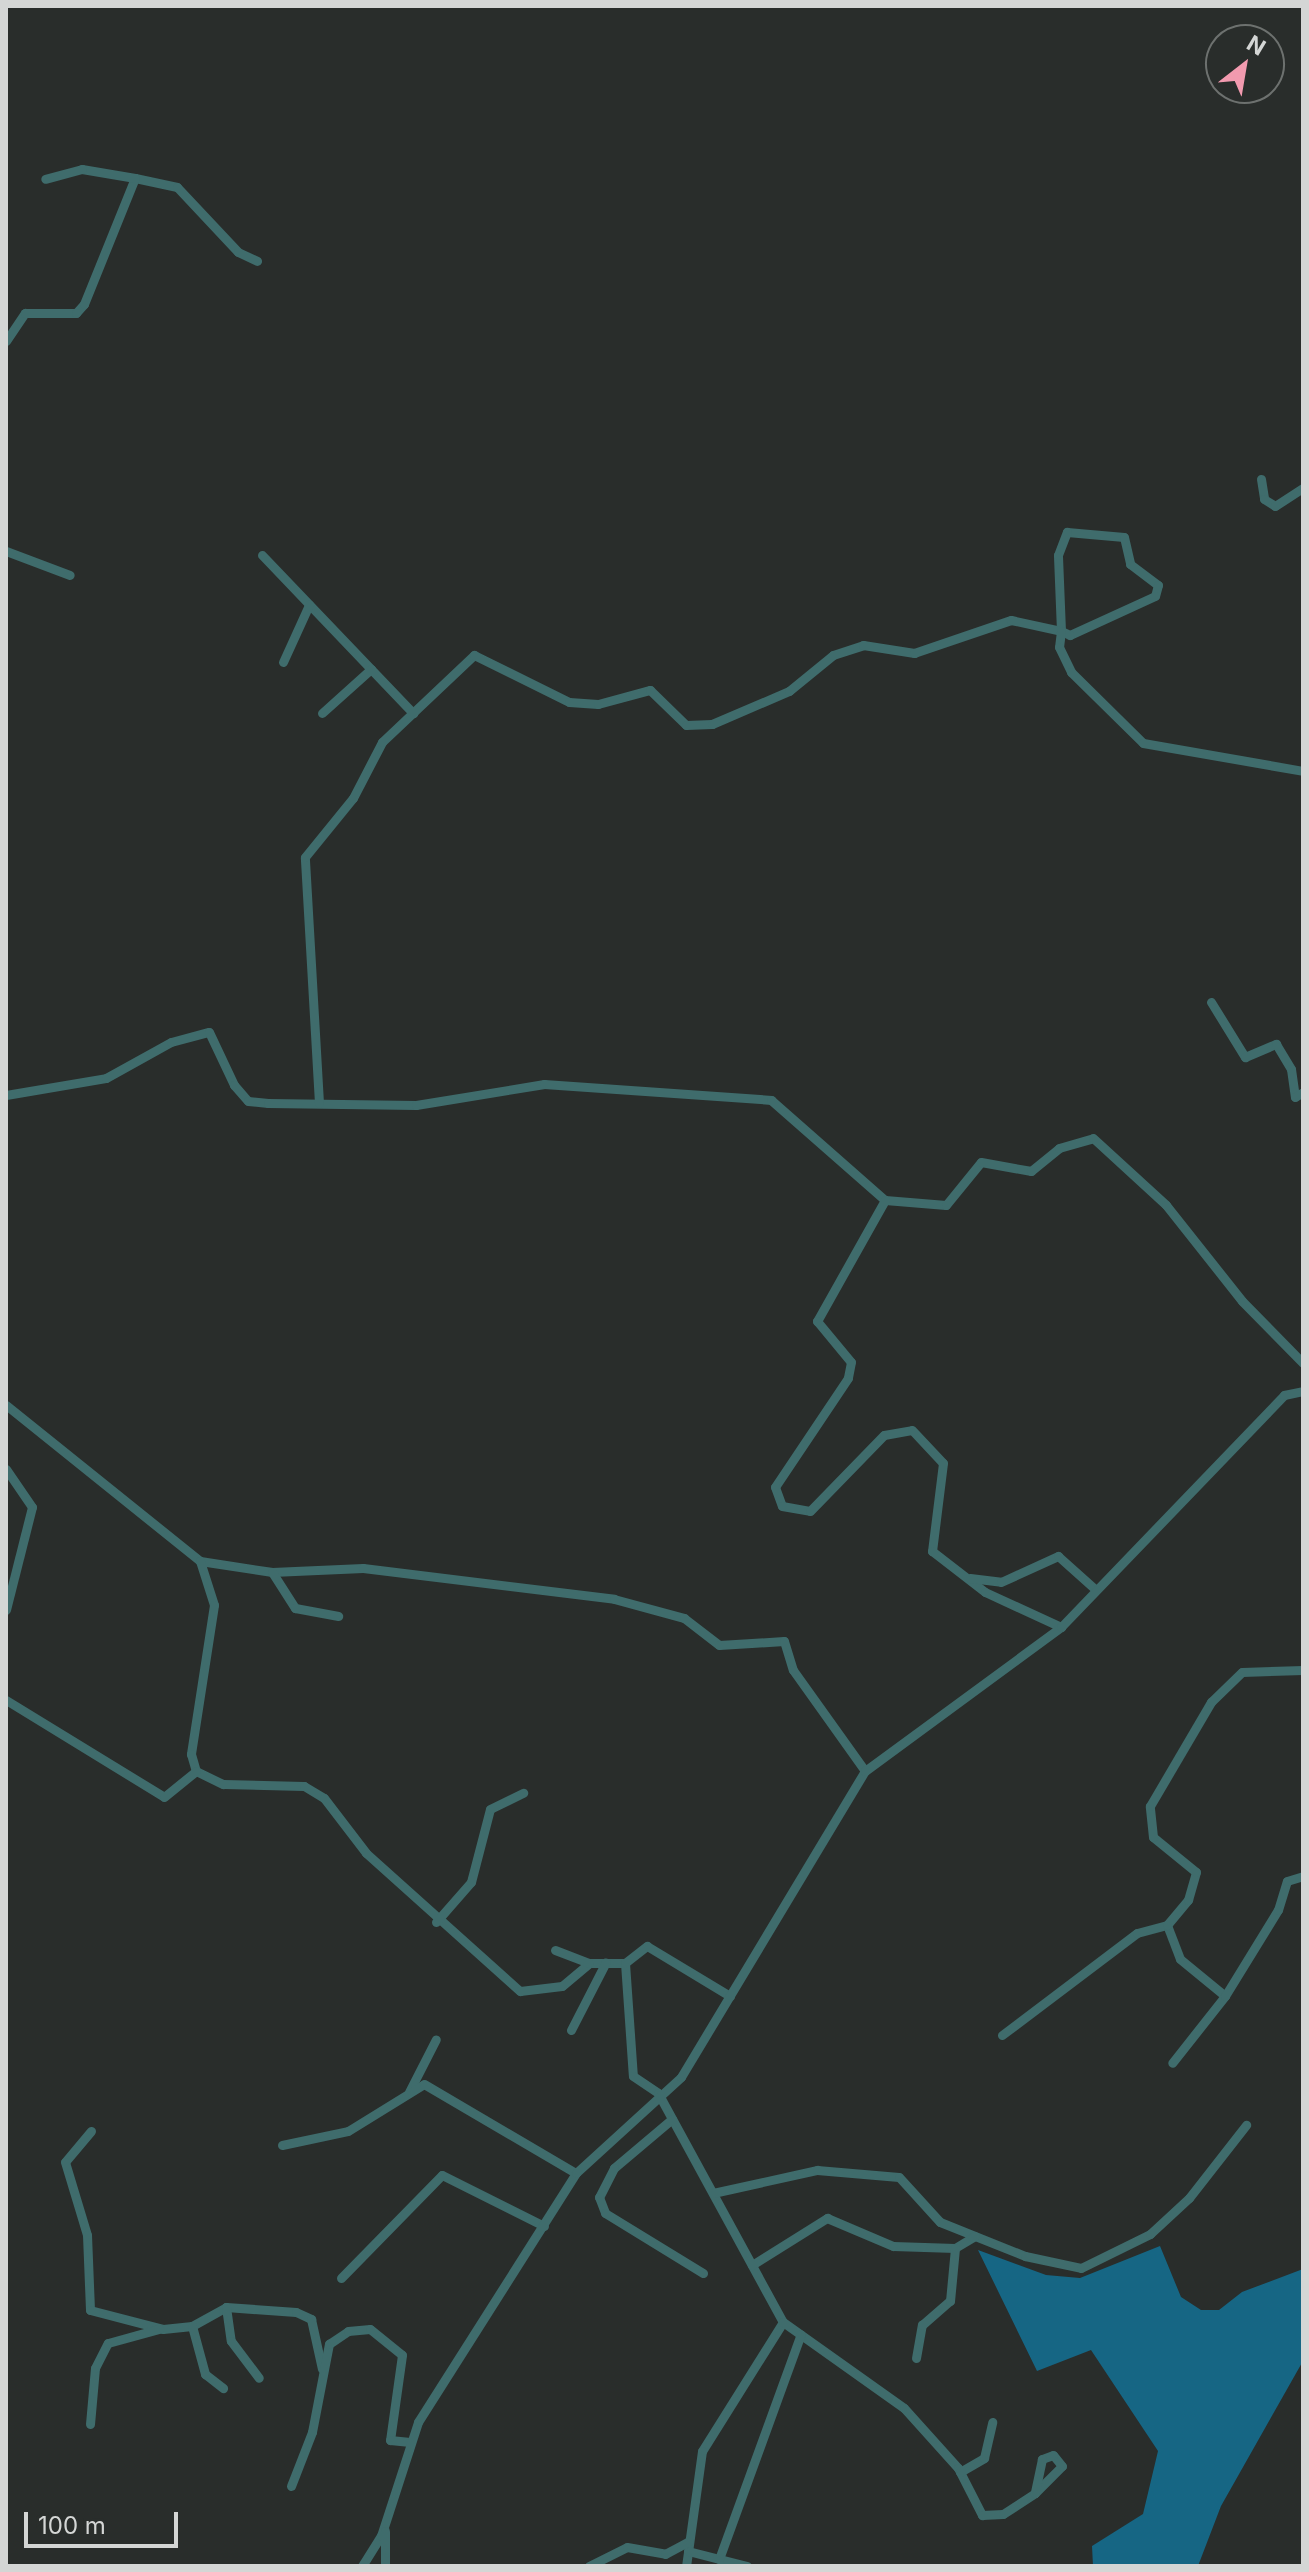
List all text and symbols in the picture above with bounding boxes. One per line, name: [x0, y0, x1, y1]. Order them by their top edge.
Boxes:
north arrow: [1205, 24, 1285, 104]
text: N: [1242, 30, 1270, 61]
scale bar: [28, 2496, 182, 2546]
text: 100 m: [38, 2511, 106, 2540]

